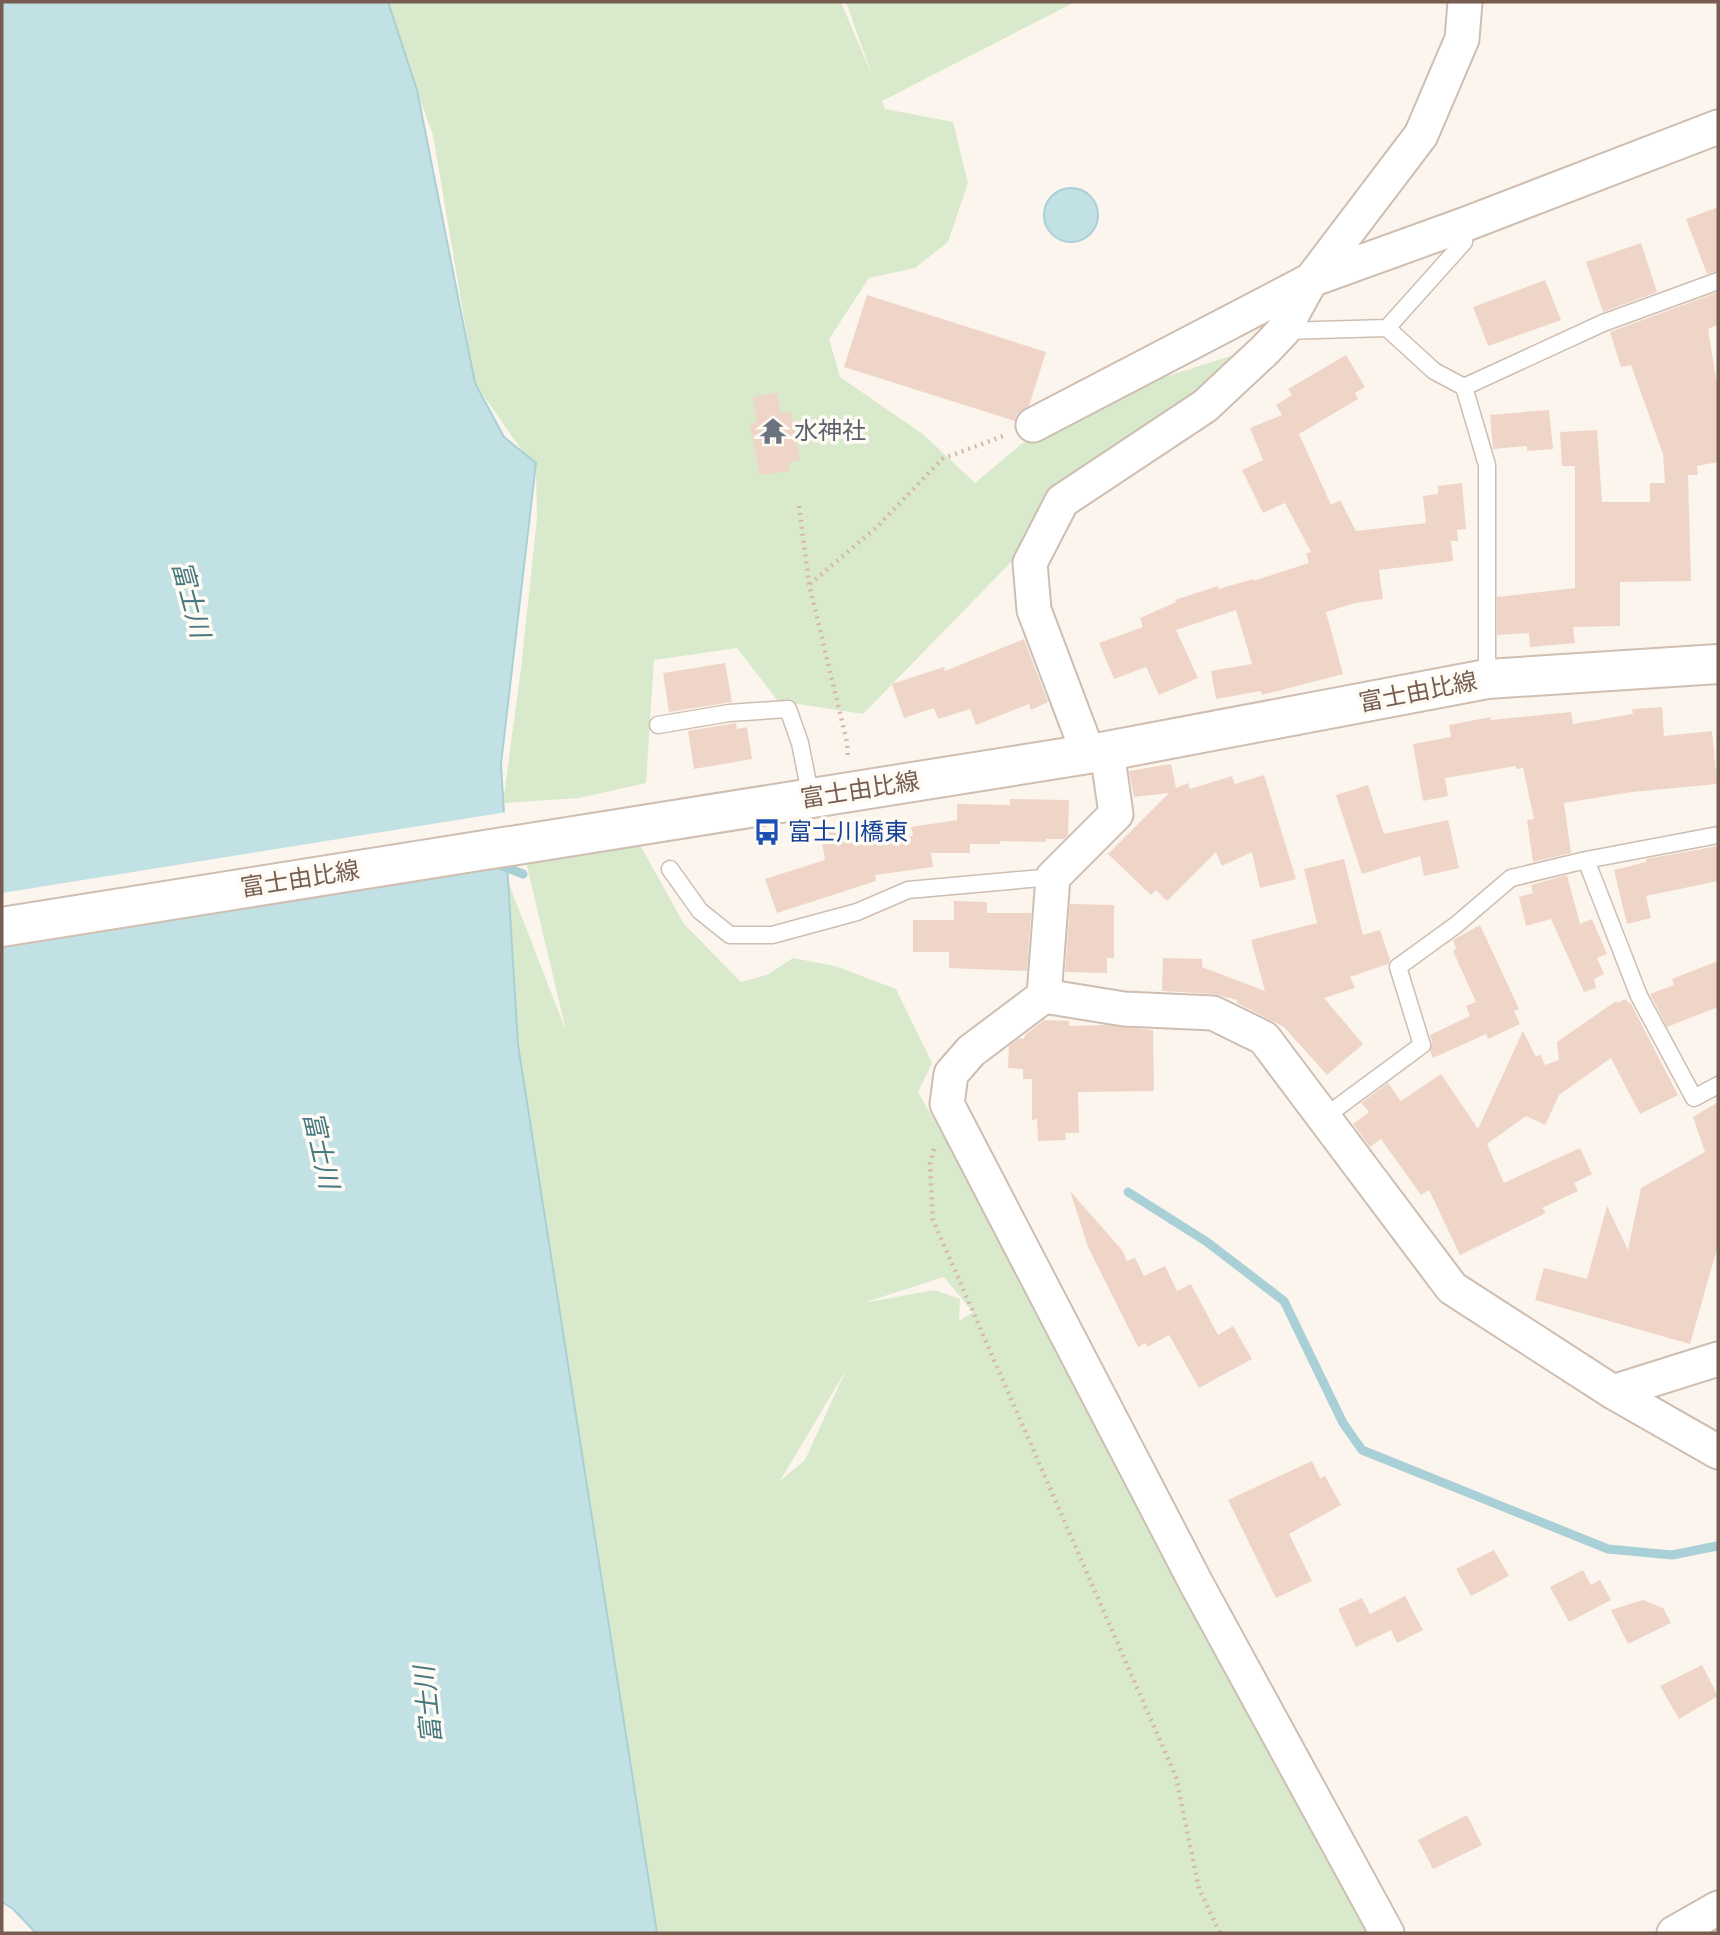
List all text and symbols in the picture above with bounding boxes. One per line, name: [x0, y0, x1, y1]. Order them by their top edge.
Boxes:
place label: 水神社: [794, 414, 866, 449]
temple icon: 水神社: [758, 416, 788, 446]
water label: 富士川: [163, 557, 219, 644]
street label: 富士由比線: [1356, 664, 1480, 721]
street label: 富士由比線: [798, 764, 922, 817]
place label: 富士川橋東: [788, 815, 908, 850]
bus stop icon: 富士川橋東: [752, 817, 782, 847]
street label: 富士由比線: [238, 853, 362, 906]
water label: 富士川: [294, 1108, 348, 1195]
water label: 富士川: [406, 1661, 451, 1746]

